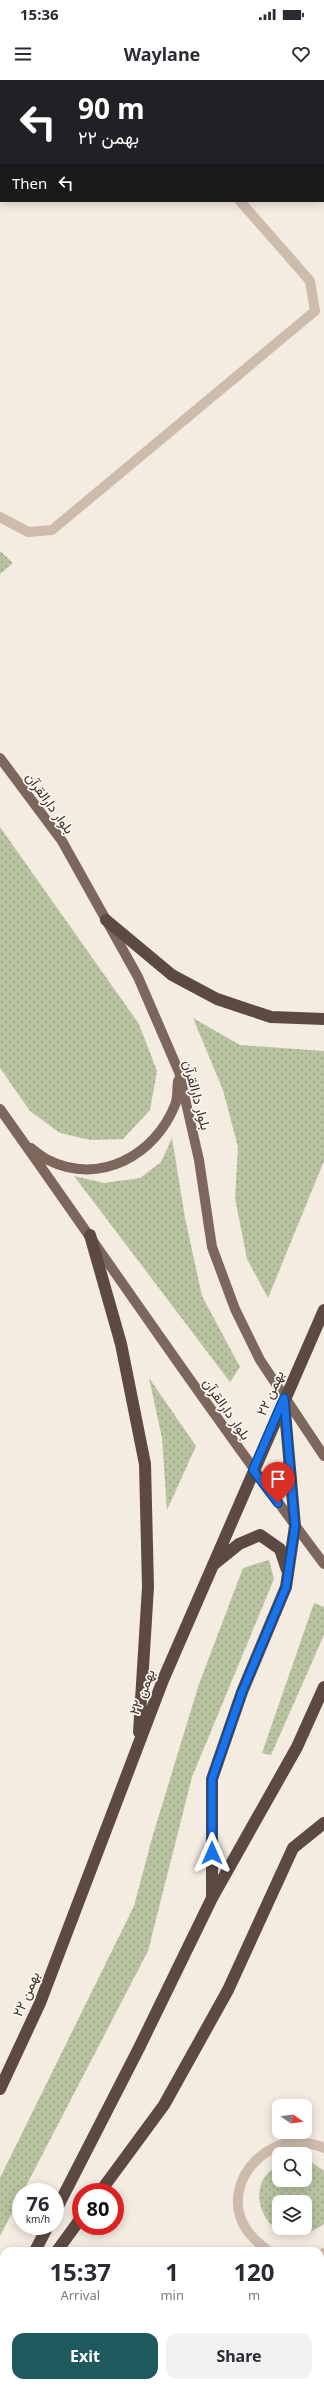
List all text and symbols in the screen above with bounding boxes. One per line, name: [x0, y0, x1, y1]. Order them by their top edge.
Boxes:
text: 15:36: [20, 4, 59, 24]
text: Waylane: [124, 42, 200, 66]
icon: menu: [12, 43, 34, 65]
icon: heart: [290, 43, 312, 65]
text: 90 m: [78, 89, 145, 127]
icon: left: [12, 96, 64, 148]
text: ۲۲ بهمن: [78, 125, 139, 149]
icon: left: [55, 172, 77, 194]
text: Then: [12, 173, 47, 193]
street label: بلوار دارالقرآن: [22, 768, 79, 837]
street label: بلوار دارالقرآن: [179, 1058, 216, 1132]
street label: ۲۲ بهمن: [251, 1367, 288, 1418]
street label: بلوار دارالقرآن: [199, 1374, 256, 1444]
pin: [261, 1462, 295, 1503]
icon: arrive: [267, 1468, 289, 1490]
street label: ۲۲ بهمن: [124, 1666, 159, 1717]
position arrow: [191, 1832, 233, 1874]
street label: ۲۲ بهمن: [8, 1968, 44, 2019]
north arrow: [272, 2099, 312, 2139]
map controls: [272, 2099, 312, 2235]
button: search: [272, 2147, 312, 2187]
speed limit sign: 80: [72, 2183, 124, 2235]
text: 76: [27, 2190, 49, 2217]
button: layers: [272, 2195, 312, 2235]
text: km/h: [26, 2212, 50, 2226]
text: 15:37: [49, 2255, 111, 2288]
text: 1: [165, 2255, 179, 2288]
text: 120: [233, 2255, 275, 2288]
text: Arrival: [60, 2286, 100, 2304]
text: min: [160, 2286, 184, 2304]
text: m: [248, 2286, 260, 2304]
button: Exit: [12, 2333, 158, 2379]
button: Share: [166, 2333, 312, 2379]

